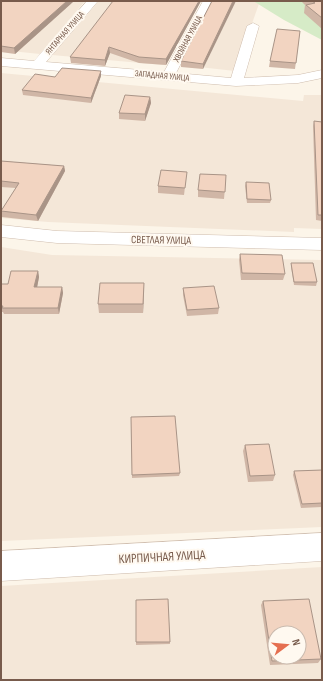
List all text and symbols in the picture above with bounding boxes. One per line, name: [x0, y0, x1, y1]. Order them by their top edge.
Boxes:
street label: ЯНТАРНАЯ УЛИЦА: [43, 9, 87, 57]
street label: ХВОЙНАЯ УЛИЦА: [170, 13, 205, 65]
street label: ЗАПАДНАЯ УЛИЦА: [134, 68, 190, 84]
street label: СВЕТЛАЯ УЛИЦА: [131, 233, 191, 247]
street label: КИРПИЧНАЯ УЛИЦА: [118, 547, 206, 567]
north arrow: [267, 625, 307, 665]
text: N: [289, 638, 303, 647]

